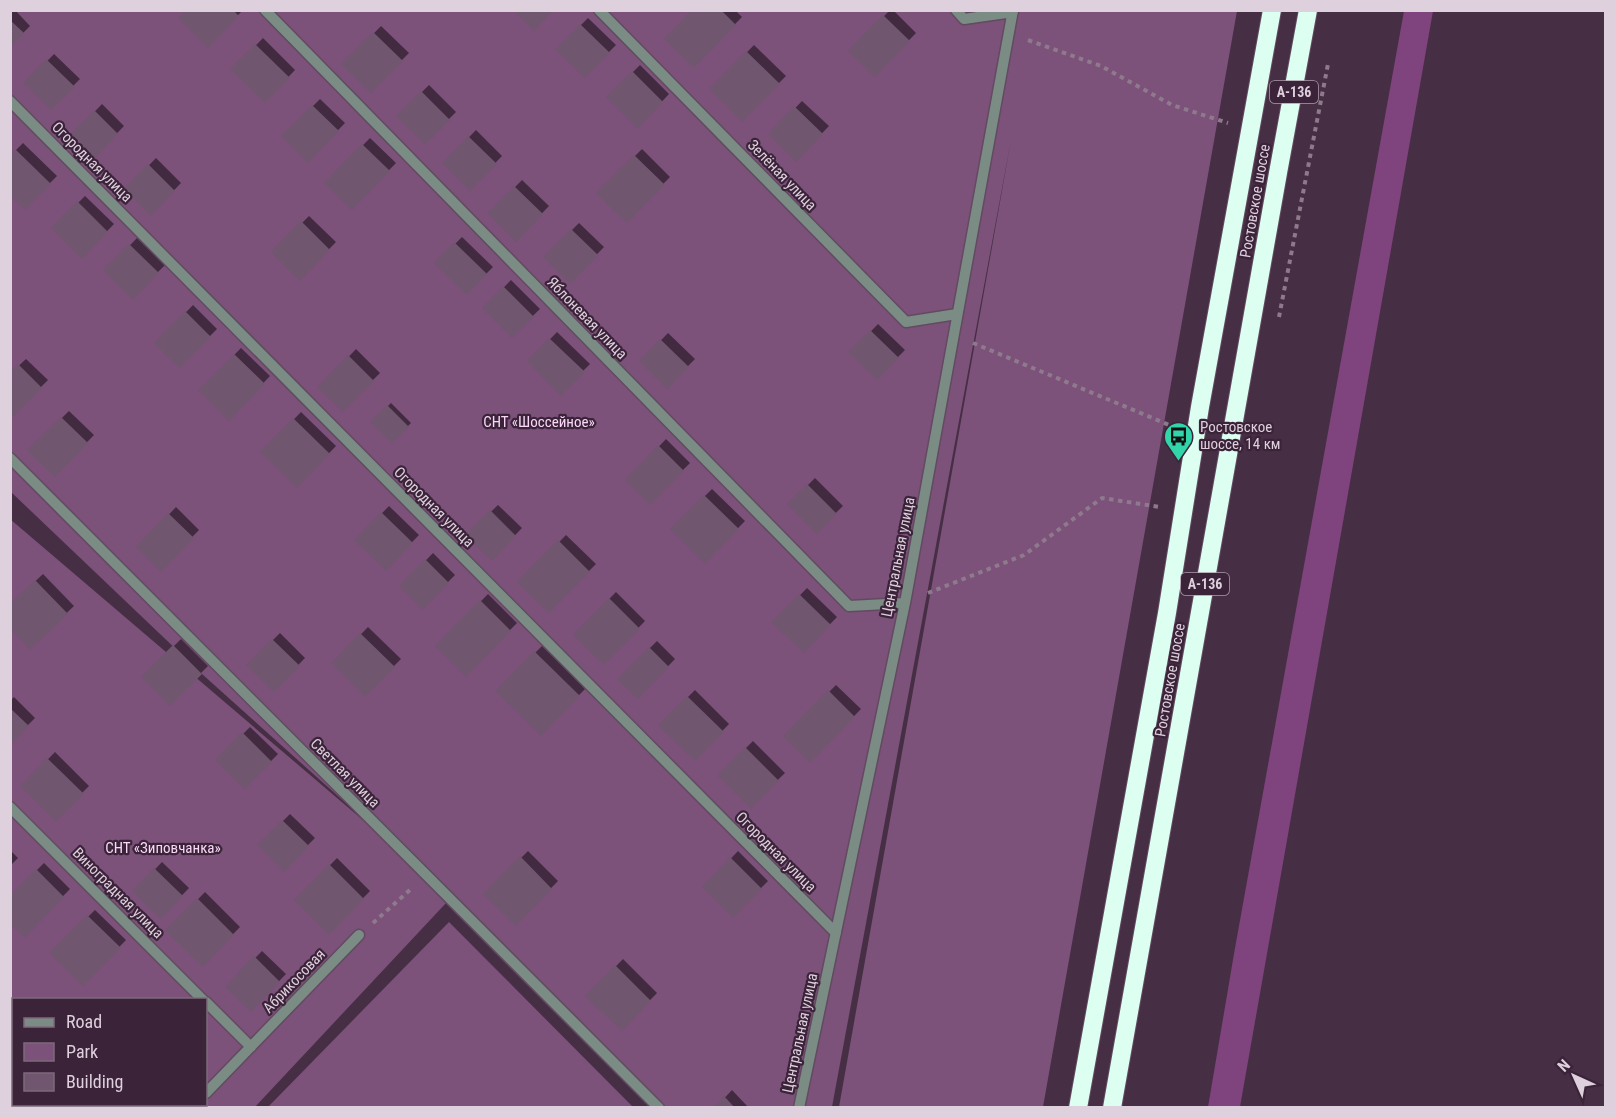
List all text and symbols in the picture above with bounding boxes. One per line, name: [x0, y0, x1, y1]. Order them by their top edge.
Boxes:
road number: А-136: [1270, 81, 1318, 103]
street label: Огородная улица: [48, 118, 136, 206]
street label: Зелёная улица: [744, 136, 820, 214]
street label: Ростовское шоссе: [1236, 143, 1274, 259]
street label: Яблоневая улица: [543, 273, 631, 363]
park label: СНТ «Шоссейное»: [483, 413, 595, 431]
place label: Ростовское шоссе, 14 км: [1200, 418, 1281, 453]
bus stop icon: Ростовское шоссе, 14 км: [1163, 420, 1195, 462]
street label: Огородная улица: [390, 463, 478, 551]
street label: Центральная улица: [878, 495, 918, 619]
road number: А-136: [1181, 573, 1229, 595]
street label: Ростовское шоссе: [1151, 622, 1189, 738]
street label: Светлая улица: [307, 735, 383, 811]
street label: Огородная улица: [732, 808, 820, 896]
park label: СНТ «Зиповчанка»: [105, 839, 221, 857]
street label: Виноградная улица: [69, 844, 167, 942]
street label: Абрикосовая: [259, 945, 329, 1017]
street label: Центральная улица: [779, 972, 821, 1094]
legend: [12, 998, 207, 1106]
text: Road: [66, 1011, 102, 1032]
text: Park: [66, 1041, 98, 1062]
north arrow: [1544, 1046, 1604, 1106]
text: N: [1554, 1056, 1574, 1076]
text: Building: [66, 1071, 123, 1092]

